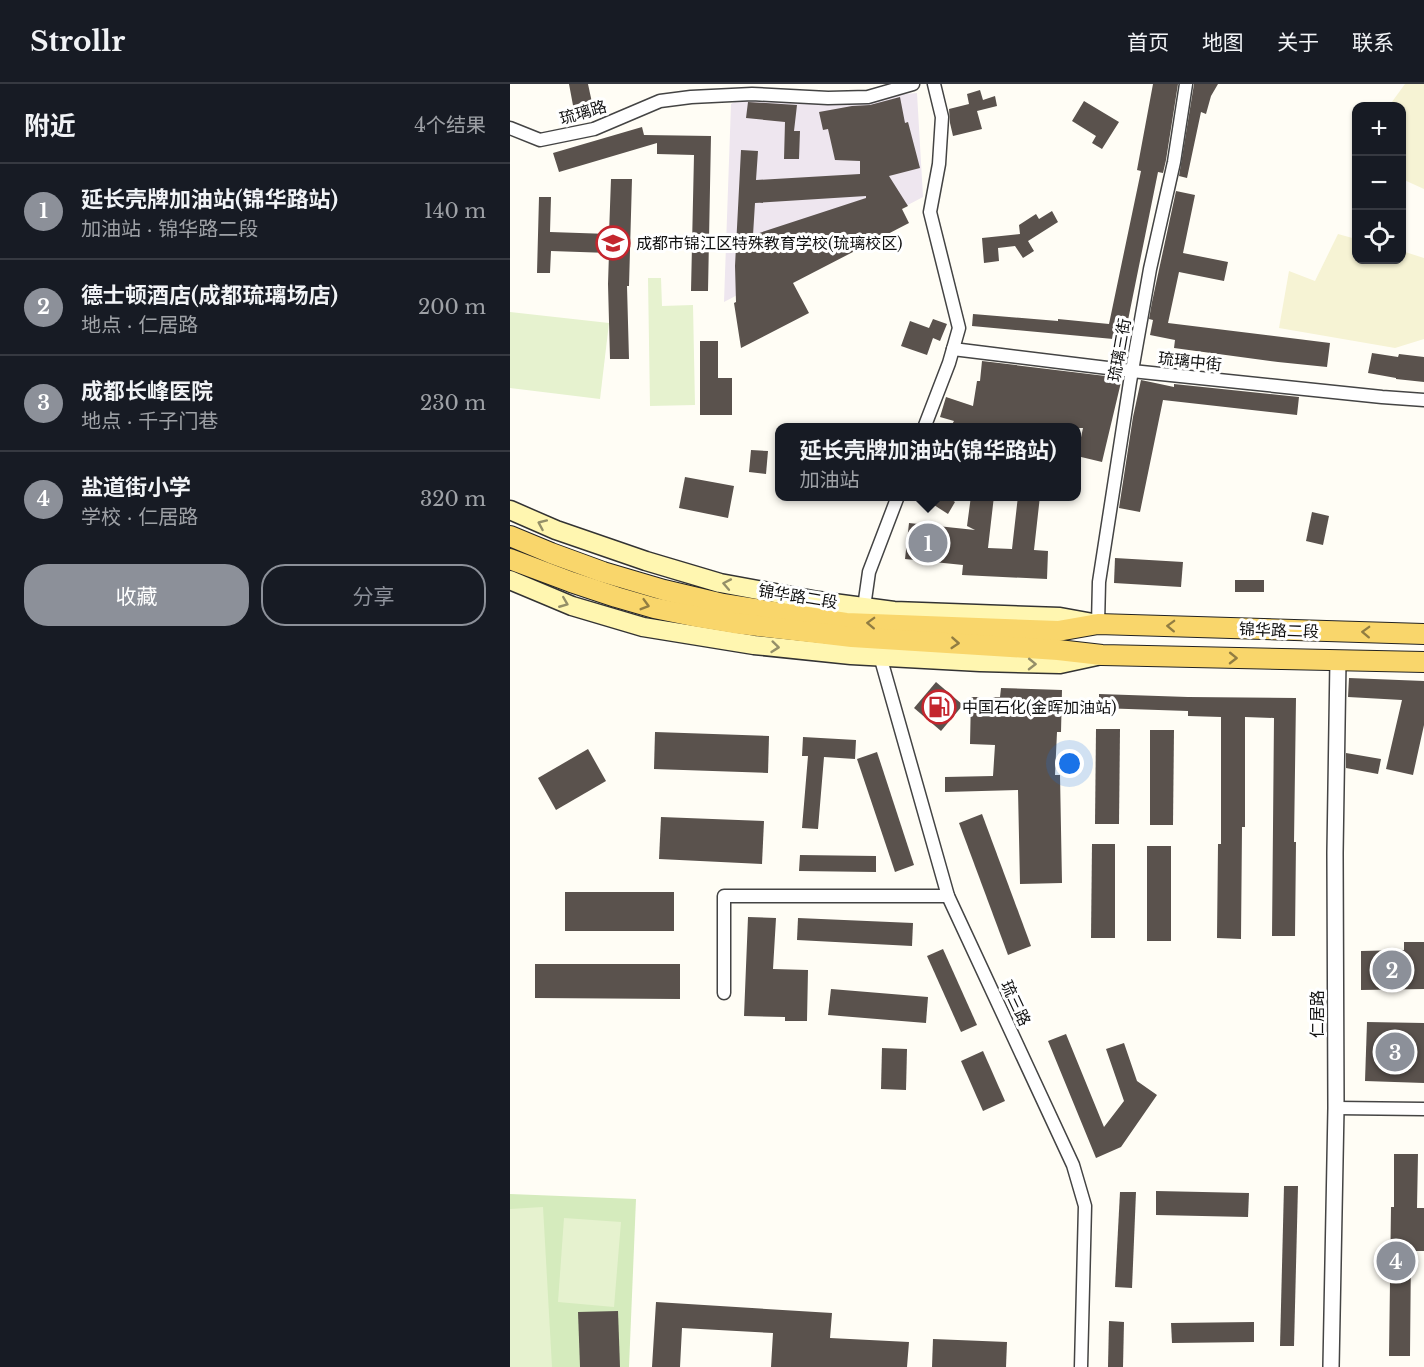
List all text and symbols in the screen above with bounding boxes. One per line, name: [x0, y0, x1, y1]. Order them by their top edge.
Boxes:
text: Strollr: [30, 24, 125, 59]
text: 首页: [1127, 30, 1169, 56]
text: 地图: [1202, 30, 1244, 56]
text: 关于: [1277, 30, 1319, 56]
text: 联系: [1352, 30, 1394, 56]
street label: 琉璃路: [557, 96, 609, 128]
map controls: [1352, 102, 1406, 264]
button: +: [1352, 102, 1406, 156]
text: 附近: [24, 110, 76, 142]
text: 4个结果: [414, 113, 486, 137]
button: −: [1352, 156, 1406, 210]
text: 延长壳牌加油站(锦华路站): [81, 186, 338, 213]
text: 1: [39, 199, 48, 223]
text: 140 m: [424, 199, 486, 223]
button: locate: [1352, 210, 1406, 264]
text: 加油站 · 锦华路二段: [81, 217, 258, 241]
school or university icon: 成都市锦江区特殊教育学校(琉璃校区): [595, 225, 631, 261]
place label: 成都市锦江区特殊教育学校(琉璃校区): [636, 233, 903, 253]
text: 德士顿酒店(成都琉璃场店): [81, 282, 338, 309]
text: 2: [37, 295, 50, 319]
text: 200 m: [418, 295, 486, 319]
text: 地点 · 仁居路: [81, 313, 198, 337]
street label: 琉璃三街: [1104, 317, 1134, 383]
street label: 琉璃中街: [1157, 348, 1223, 374]
text: 成都长峰医院: [81, 378, 213, 405]
text: 3: [37, 391, 50, 415]
text: 230 m: [420, 391, 486, 415]
text: 地点 · 千子门巷: [81, 409, 218, 433]
popup: [775, 423, 1081, 501]
text: 延长壳牌加油站(锦华路站): [799, 437, 1057, 464]
text: 加油站: [799, 468, 859, 492]
text: 盐道街小学: [81, 474, 191, 501]
text: 4: [37, 487, 50, 511]
text: 320 m: [420, 487, 486, 511]
text: 学校 · 仁居路: [81, 505, 198, 529]
one-way arrow: [538, 519, 549, 531]
pin: 1: [908, 520, 948, 566]
button: 收藏: [24, 564, 249, 626]
button: 分享: [261, 564, 486, 626]
one-way arrow: [723, 578, 733, 591]
street label: 锦华路二段: [757, 580, 839, 612]
one-way arrow: [558, 596, 569, 608]
one-way arrow: [639, 598, 650, 610]
one-way arrow: [867, 617, 876, 630]
street label: 锦华路二段: [1239, 619, 1319, 641]
one-way arrow: [1166, 620, 1175, 633]
one-way arrow: [1361, 626, 1370, 639]
one-way arrow: [950, 637, 959, 650]
one-way arrow: [770, 640, 779, 653]
one-way arrow: [1229, 652, 1238, 664]
one-way arrow: [1028, 657, 1037, 670]
fuel station icon: 中国石化(金晖加油站): [921, 689, 957, 725]
place label: 中国石化(金晖加油站): [962, 697, 1117, 717]
your location: [1055, 749, 1084, 778]
pin: 2: [1372, 948, 1412, 992]
street label: 琉三路: [997, 977, 1035, 1029]
street label: 仁居路: [1307, 990, 1327, 1038]
pin: 3: [1376, 1030, 1414, 1074]
pin: 4: [1376, 1238, 1416, 1284]

